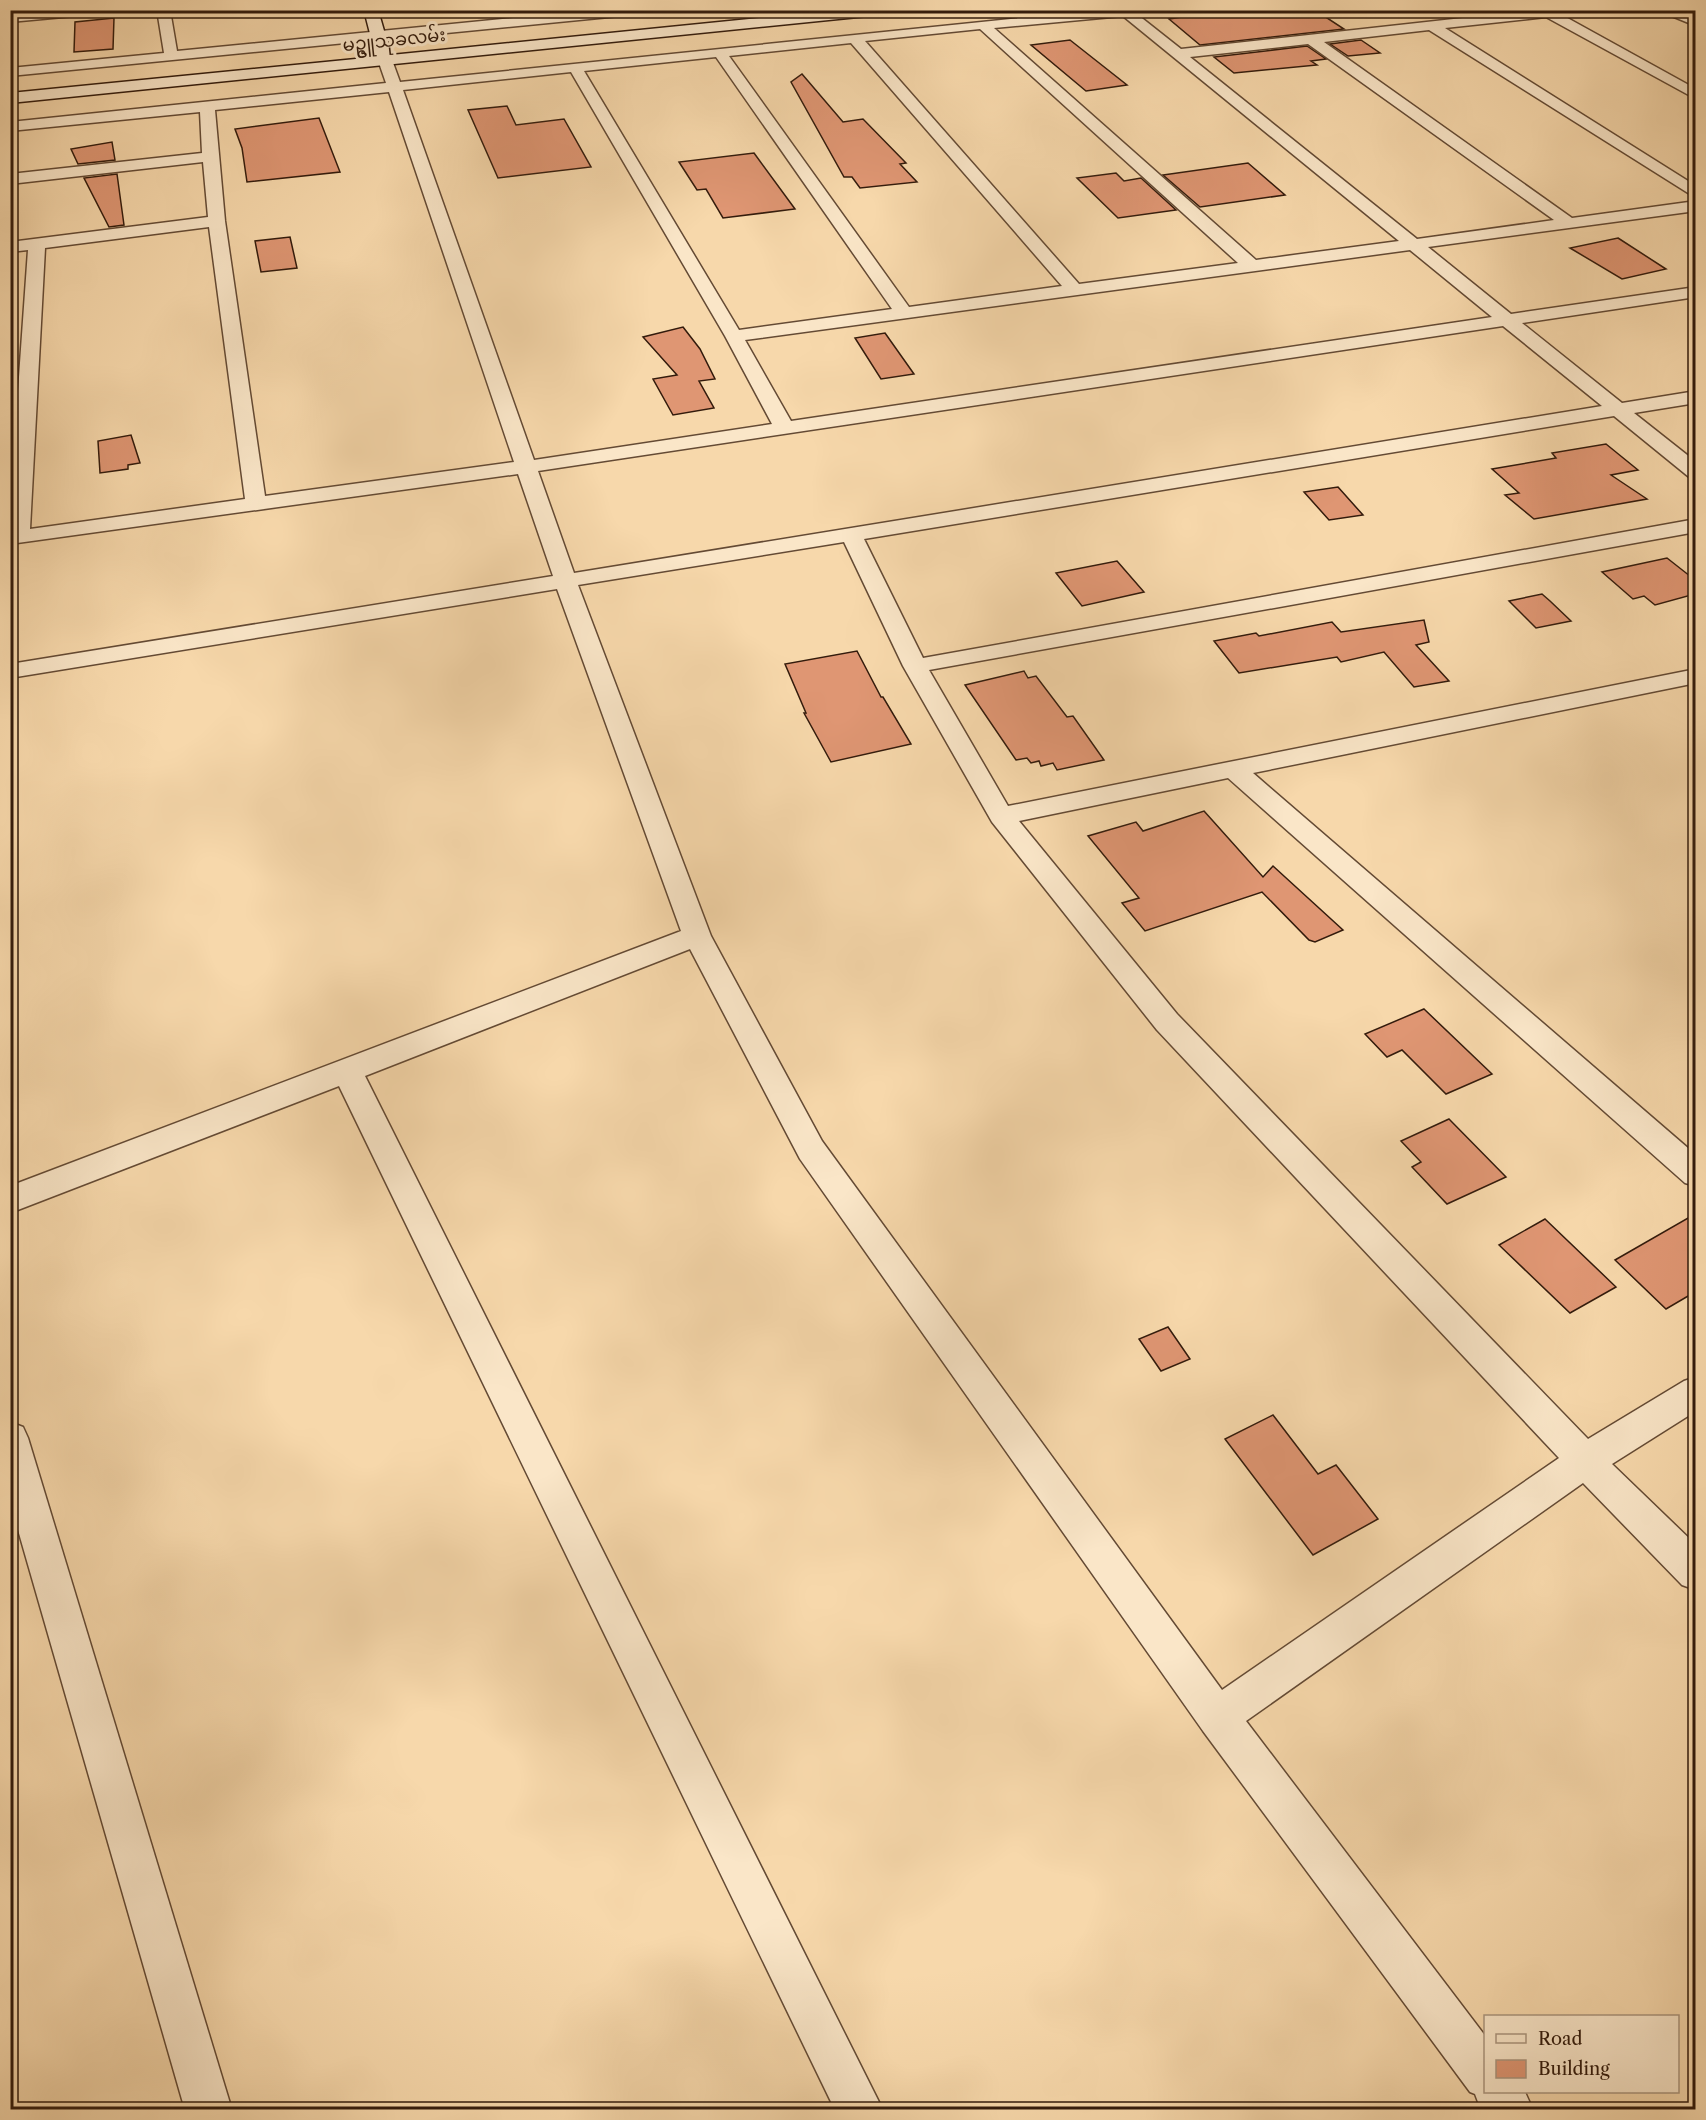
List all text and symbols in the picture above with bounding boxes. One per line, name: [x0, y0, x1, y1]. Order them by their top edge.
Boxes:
street label: မဥ္ဇူသုခလမ်း: [341, 22, 447, 60]
legend: [1484, 2015, 1679, 2093]
text: Road: [1538, 2028, 1583, 2050]
text: Building: [1538, 2058, 1610, 2080]

